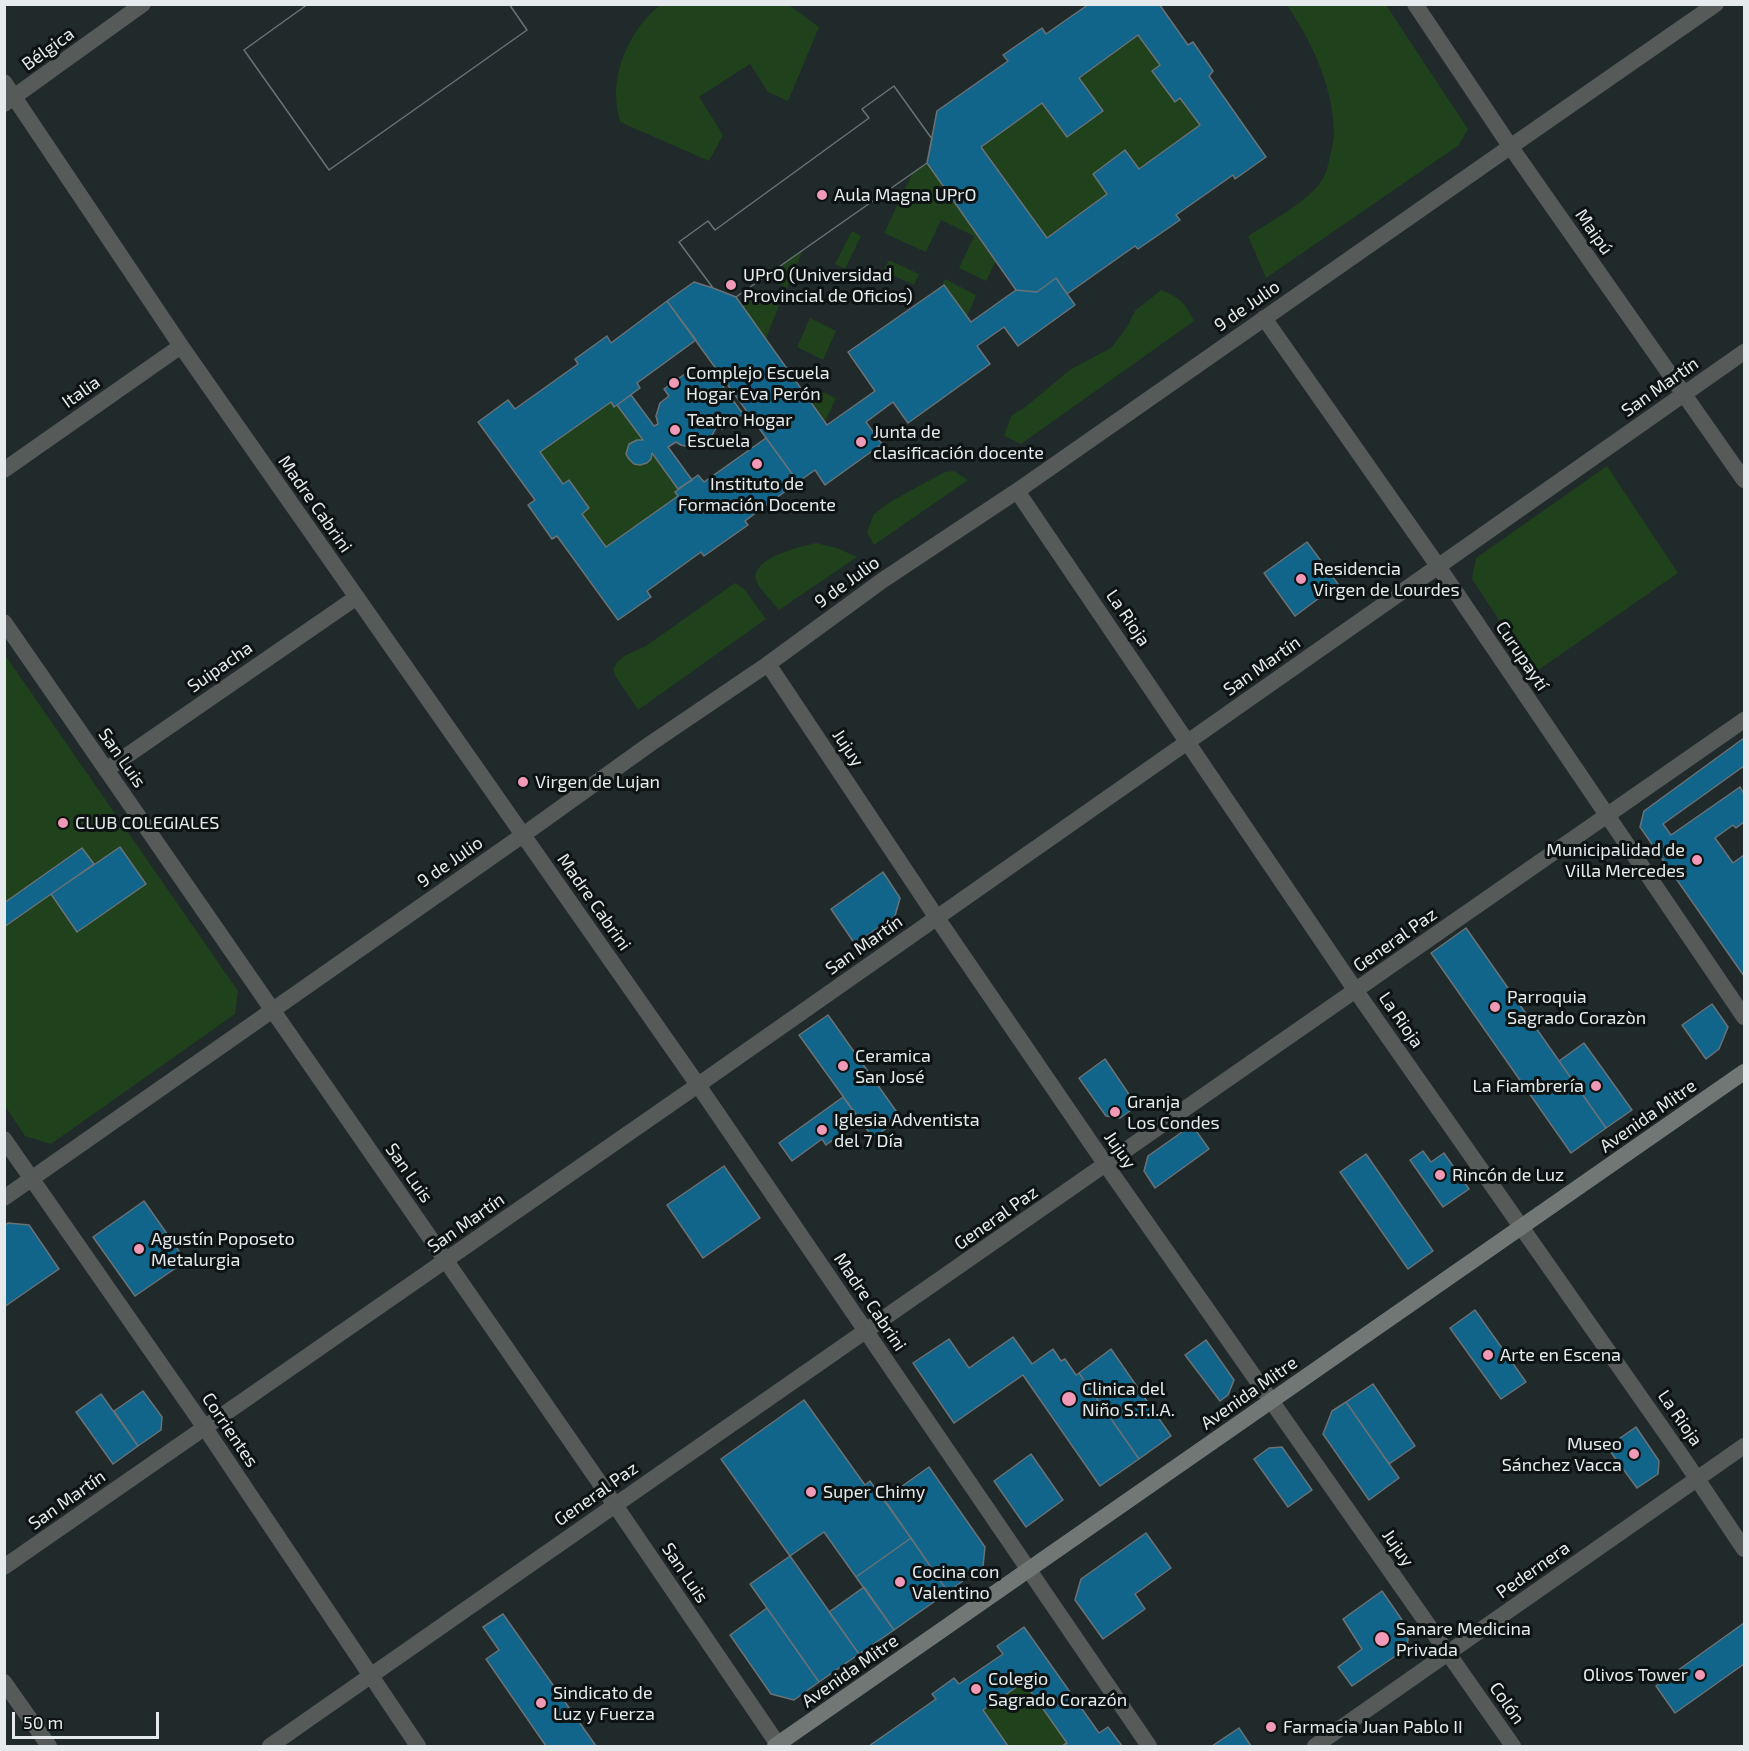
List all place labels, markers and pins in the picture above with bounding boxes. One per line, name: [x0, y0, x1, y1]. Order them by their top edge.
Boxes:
place label: Aula Magna UPrO: [834, 184, 977, 206]
marker: Aula Magna UPrO: [815, 188, 829, 202]
place label: UPrO (Universidad Provincial de Oficios): [743, 264, 913, 306]
marker: UPrO (Universidad Provincial de Oficios): [724, 278, 738, 292]
place label: Complejo Escuela Hogar Eva Perón: [686, 362, 830, 404]
marker: Complejo Escuela Hogar Eva Perón: [667, 376, 681, 390]
place label: Teatro Hogar Escuela: [687, 409, 792, 452]
place label: Junta de clasificación docente: [873, 421, 1044, 464]
marker: Teatro Hogar Escuela: [668, 423, 682, 437]
marker: Junta de clasificación docente: [854, 435, 868, 449]
marker: Instituto de Formación Docente: [750, 457, 764, 471]
place label: Instituto de Formación Docente: [678, 473, 836, 516]
place label: Residencia Virgen de Lourdes: [1313, 558, 1460, 600]
marker: Residencia Virgen de Lourdes: [1294, 572, 1308, 586]
place label: Virgen de Lujan: [535, 771, 660, 793]
marker: Virgen de Lujan: [516, 775, 530, 789]
place label: CLUB COLEGIALES: [75, 812, 219, 834]
marker: CLUB COLEGIALES: [56, 816, 70, 830]
place label: Municipalidad de Villa Mercedes: [1546, 839, 1685, 882]
marker: Municipalidad de Villa Mercedes: [1690, 853, 1704, 867]
place label: Parroquia Sagrado Corazòn: [1507, 986, 1646, 1028]
marker: Parroquia Sagrado Corazòn: [1488, 1000, 1502, 1014]
place label: Ceramica San José: [855, 1045, 931, 1088]
marker: Ceramica San José: [836, 1059, 850, 1073]
place label: La Fiambrería: [1473, 1075, 1584, 1097]
marker: La Fiambrería: [1589, 1079, 1603, 1093]
place label: Granja Los Condes: [1127, 1091, 1220, 1134]
marker: Granja Los Condes: [1108, 1105, 1122, 1119]
place label: Iglesia Adventista del 7 Día: [834, 1109, 980, 1152]
marker: Iglesia Adventista del 7 Día: [815, 1123, 829, 1137]
place label: Rincón de Luz: [1452, 1164, 1564, 1186]
marker: Rincón de Luz: [1433, 1168, 1447, 1182]
place label: Agustín Poposeto Metalurgia: [151, 1228, 295, 1270]
marker: Agustín Poposeto Metalurgia: [132, 1242, 146, 1256]
place label: Arte en Escena: [1500, 1344, 1621, 1366]
marker: Arte en Escena: [1481, 1348, 1495, 1362]
place label: Clinica del Niño S.T.I.A.: [1082, 1378, 1175, 1420]
marker: Clinica del Niño S.T.I.A.: [1060, 1390, 1078, 1408]
place label: Museo Sánchez Vacca: [1502, 1433, 1622, 1476]
marker: Museo Sánchez Vacca: [1627, 1447, 1641, 1461]
place label: Super Chimy: [823, 1481, 925, 1503]
marker: Super Chimy: [804, 1485, 818, 1499]
place label: Cocina con Valentino: [912, 1561, 999, 1604]
marker: Cocina con Valentino: [893, 1575, 907, 1589]
place label: Sanare Medicina Privada: [1396, 1618, 1531, 1660]
marker: Sanare Medicina Privada: [1373, 1630, 1391, 1648]
place label: Olivos Tower: [1583, 1664, 1688, 1686]
place label: Colegio Sagrado Corazón: [988, 1668, 1127, 1710]
marker: Olivos Tower: [1693, 1668, 1707, 1682]
place label: Sindicato de Luz y Fuerza: [553, 1682, 655, 1724]
marker: Colegio Sagrado Corazón: [969, 1682, 983, 1696]
marker: Sindicato de Luz y Fuerza: [534, 1696, 548, 1710]
place label: Farmacia Juan Pablo II: [1283, 1716, 1463, 1738]
marker: Farmacia Juan Pablo II: [1264, 1720, 1278, 1734]

